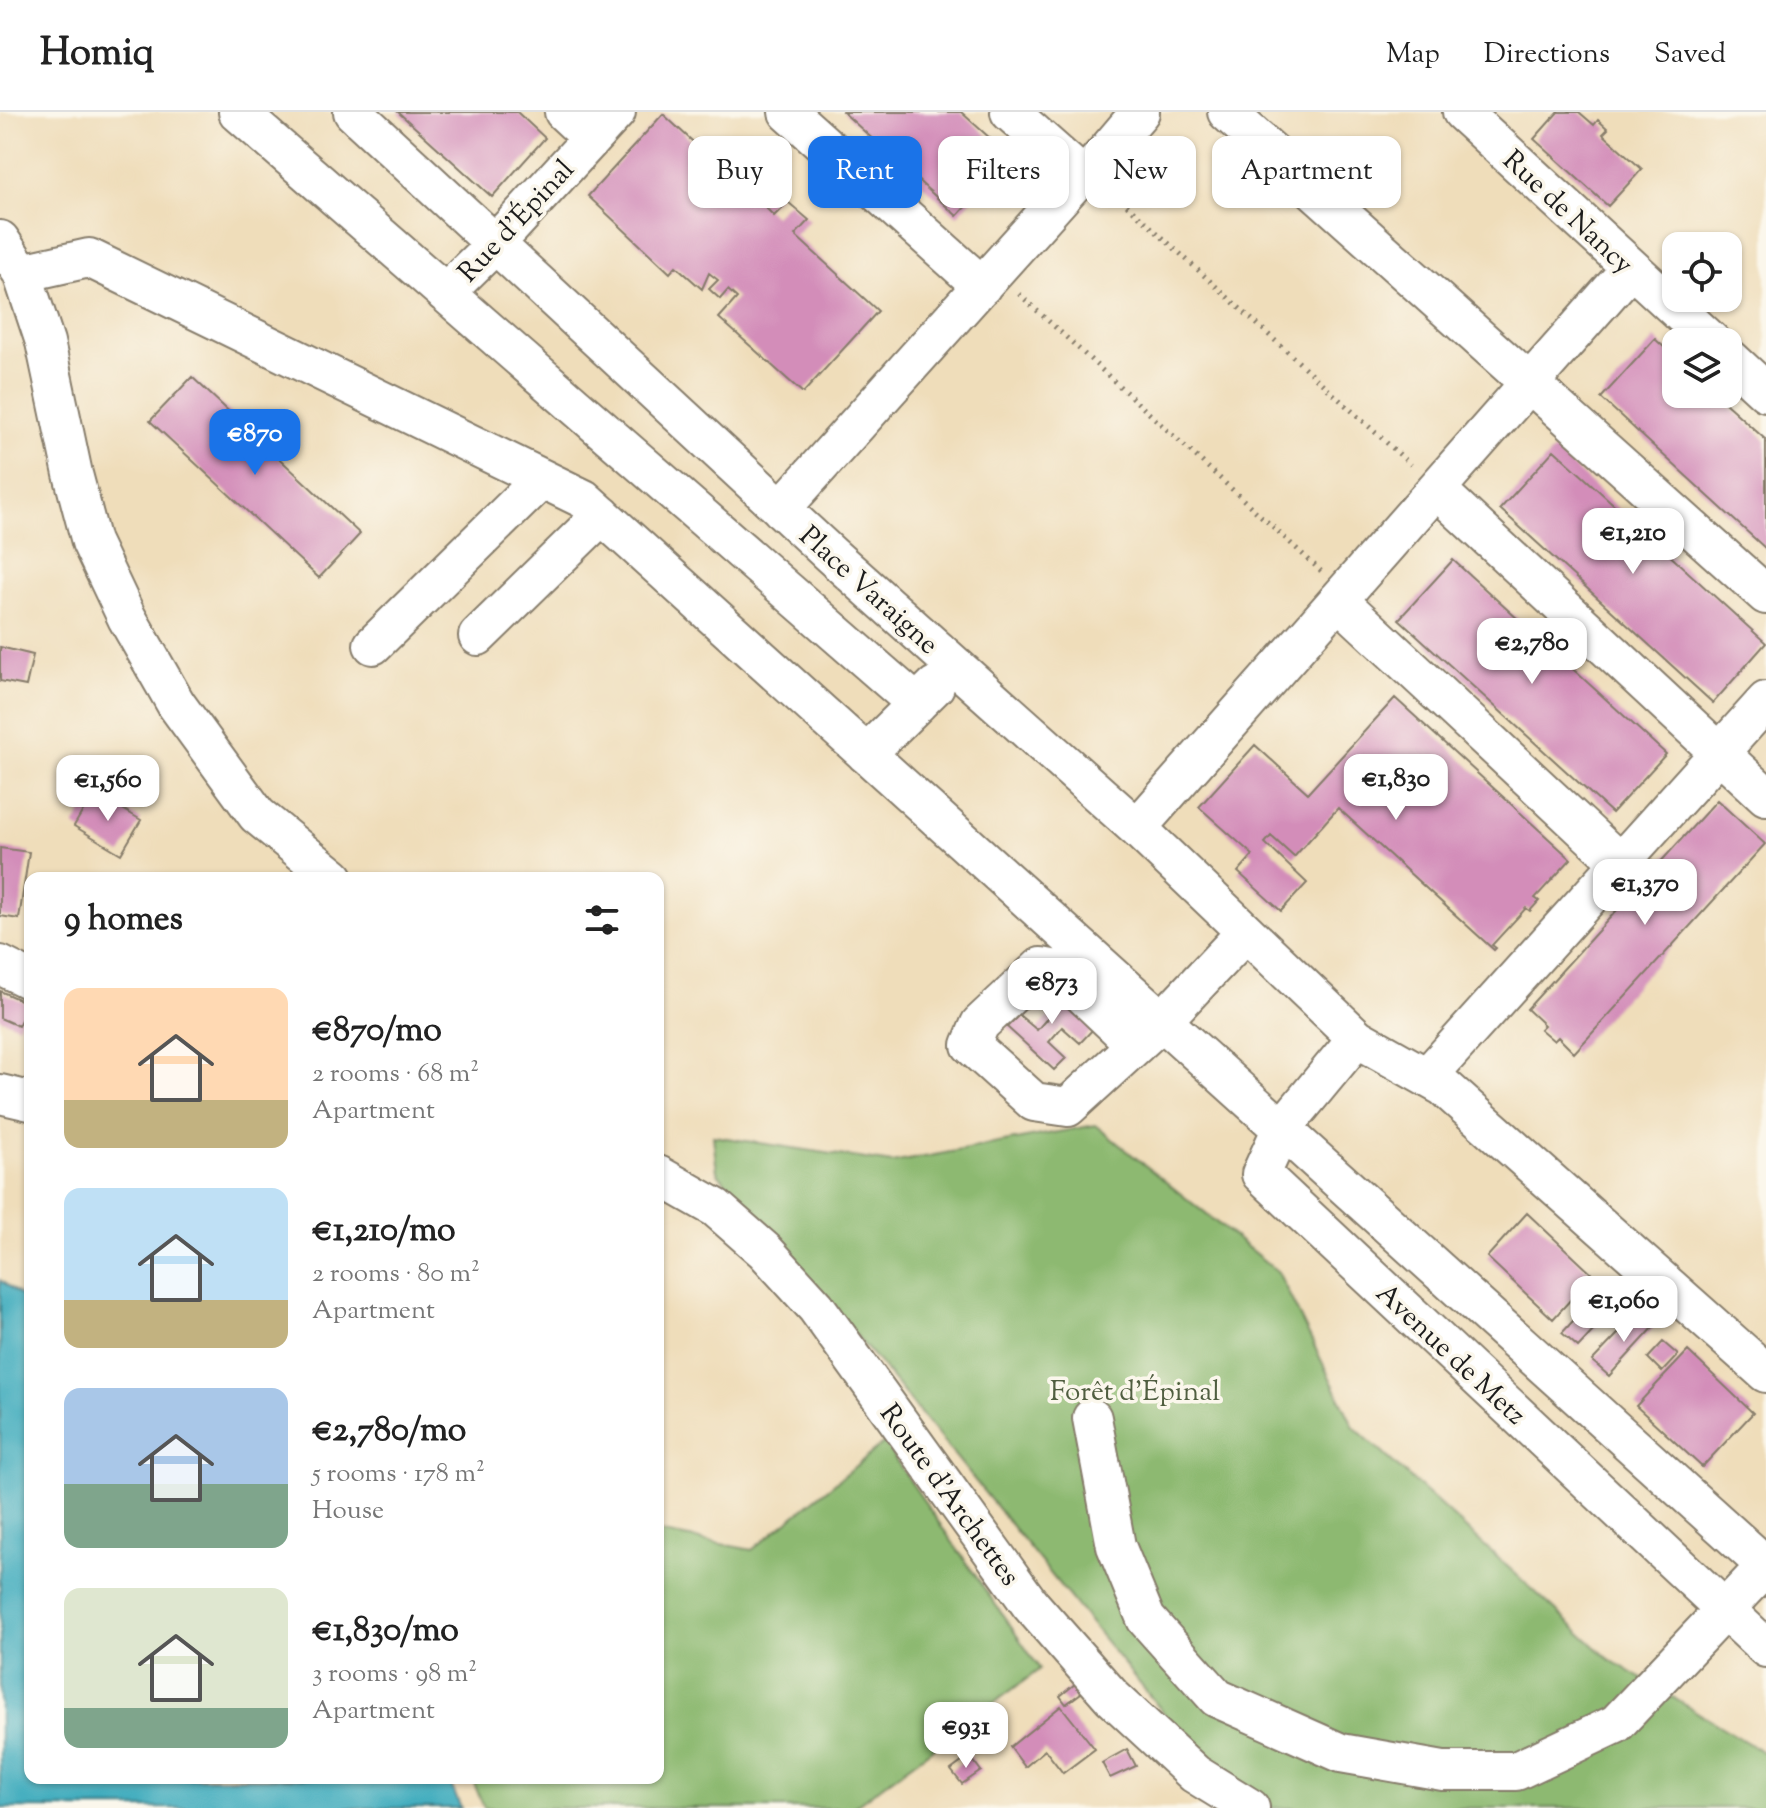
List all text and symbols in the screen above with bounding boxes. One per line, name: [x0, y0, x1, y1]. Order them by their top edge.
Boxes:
text: Homiq: [40, 28, 154, 82]
text: Map: [1386, 35, 1440, 75]
text: Directions: [1484, 35, 1610, 75]
text: Saved: [1654, 35, 1726, 75]
chip: Buy: [688, 136, 792, 208]
chip: Rent: [808, 136, 922, 208]
chip: Filters: [938, 136, 1069, 208]
chip: New: [1085, 136, 1196, 208]
chip: Apartment: [1212, 136, 1401, 208]
street label: Rue de Nancy: [1493, 142, 1641, 285]
street label: Rue d'Épinal: [450, 152, 585, 292]
map controls: [1662, 232, 1742, 408]
button: locate: [1662, 232, 1742, 312]
button: layers: [1662, 328, 1742, 408]
pin: €870: [208, 409, 302, 477]
text: €870: [227, 416, 283, 453]
pin: €1,210: [1568, 508, 1698, 576]
text: €1,210: [1600, 515, 1666, 552]
street label: Place Varaigne: [789, 518, 947, 665]
pin: €2,780: [1467, 618, 1597, 686]
text: €2,780: [1495, 625, 1569, 662]
pin: €1,830: [1331, 754, 1461, 822]
pin: €1,560: [43, 755, 173, 823]
text: €1,830: [1362, 761, 1430, 798]
text: €1,560: [74, 762, 142, 799]
pin: €1,370: [1580, 859, 1710, 927]
text: €1,370: [1611, 866, 1679, 903]
text: 9 homes: [64, 896, 183, 945]
icon: filters: [580, 898, 624, 942]
pin: €873: [1005, 958, 1099, 1026]
text: €873: [1026, 965, 1078, 1002]
text: €870/mo: [312, 1007, 442, 1056]
icon: home: [128, 1020, 224, 1116]
text: 2 rooms · 68 m²: [312, 1056, 479, 1093]
text: Apartment: [312, 1093, 435, 1130]
text: €1,210/mo: [312, 1207, 456, 1256]
icon: home: [128, 1220, 224, 1316]
text: 2 rooms · 80 m²: [312, 1256, 480, 1293]
street label: Avenue de Metz: [1366, 1275, 1534, 1435]
pin: €1,060: [1559, 1276, 1689, 1344]
text: €1,060: [1589, 1283, 1659, 1320]
text: Apartment: [312, 1293, 435, 1330]
park label: Forêt d'Épinal: [1050, 1373, 1220, 1413]
street label: Route d'Archettes: [869, 1396, 1028, 1595]
text: €2,780/mo: [312, 1407, 466, 1456]
icon: home: [128, 1420, 224, 1516]
text: 5 rooms · 178 m²: [312, 1456, 485, 1493]
text: House: [312, 1493, 384, 1530]
text: €1,830/mo: [312, 1607, 459, 1656]
icon: home: [128, 1620, 224, 1716]
text: 3 rooms · 98 m²: [312, 1656, 477, 1693]
text: Apartment: [312, 1693, 435, 1730]
pin: €931: [919, 1702, 1013, 1770]
text: €931: [942, 1709, 990, 1746]

